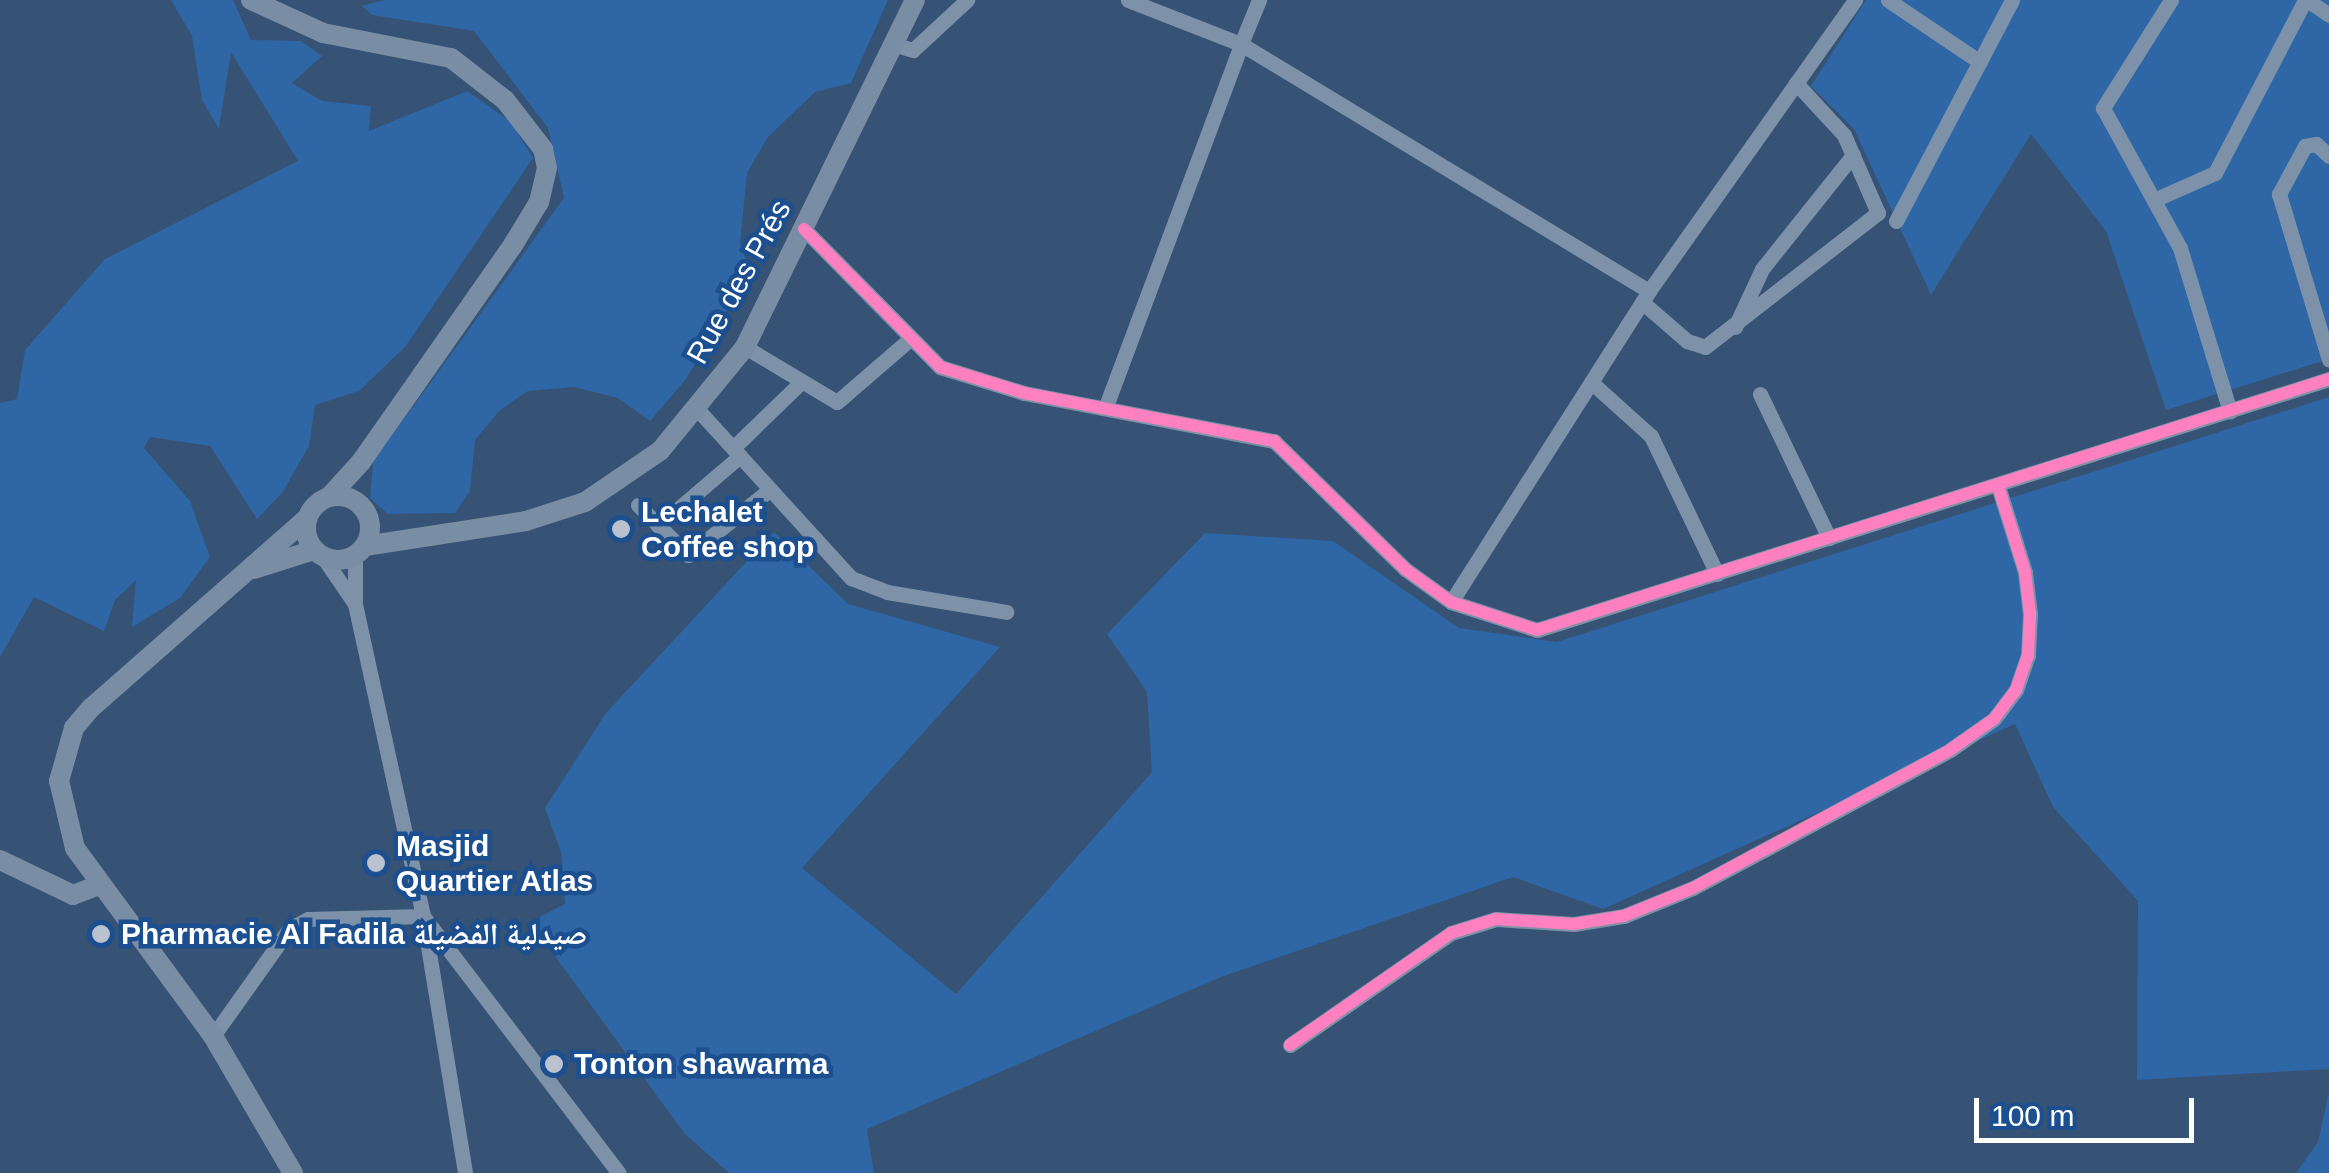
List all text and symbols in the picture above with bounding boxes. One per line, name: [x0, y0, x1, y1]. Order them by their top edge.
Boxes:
street label: Rue des Prés: [679, 194, 799, 370]
place label: Lechalet Coffee shop: [641, 494, 814, 564]
marker: Lechalet Coffee shop: [610, 518, 632, 540]
place label: Masjid Quartier Atlas: [396, 828, 594, 898]
marker: Masjid Quartier Atlas: [365, 852, 387, 874]
place label: Pharmacie Al Fadila صيدلية الفضيلة: [121, 916, 588, 952]
marker: Pharmacie Al Fadila صيدلية الفضيلة: [90, 923, 112, 945]
place label: Tonton shawarma: [574, 1046, 828, 1082]
marker: Tonton shawarma: [543, 1053, 565, 1075]
scale bar: [1979, 1078, 2199, 1140]
text: 100 m: [1991, 1099, 2074, 1132]

